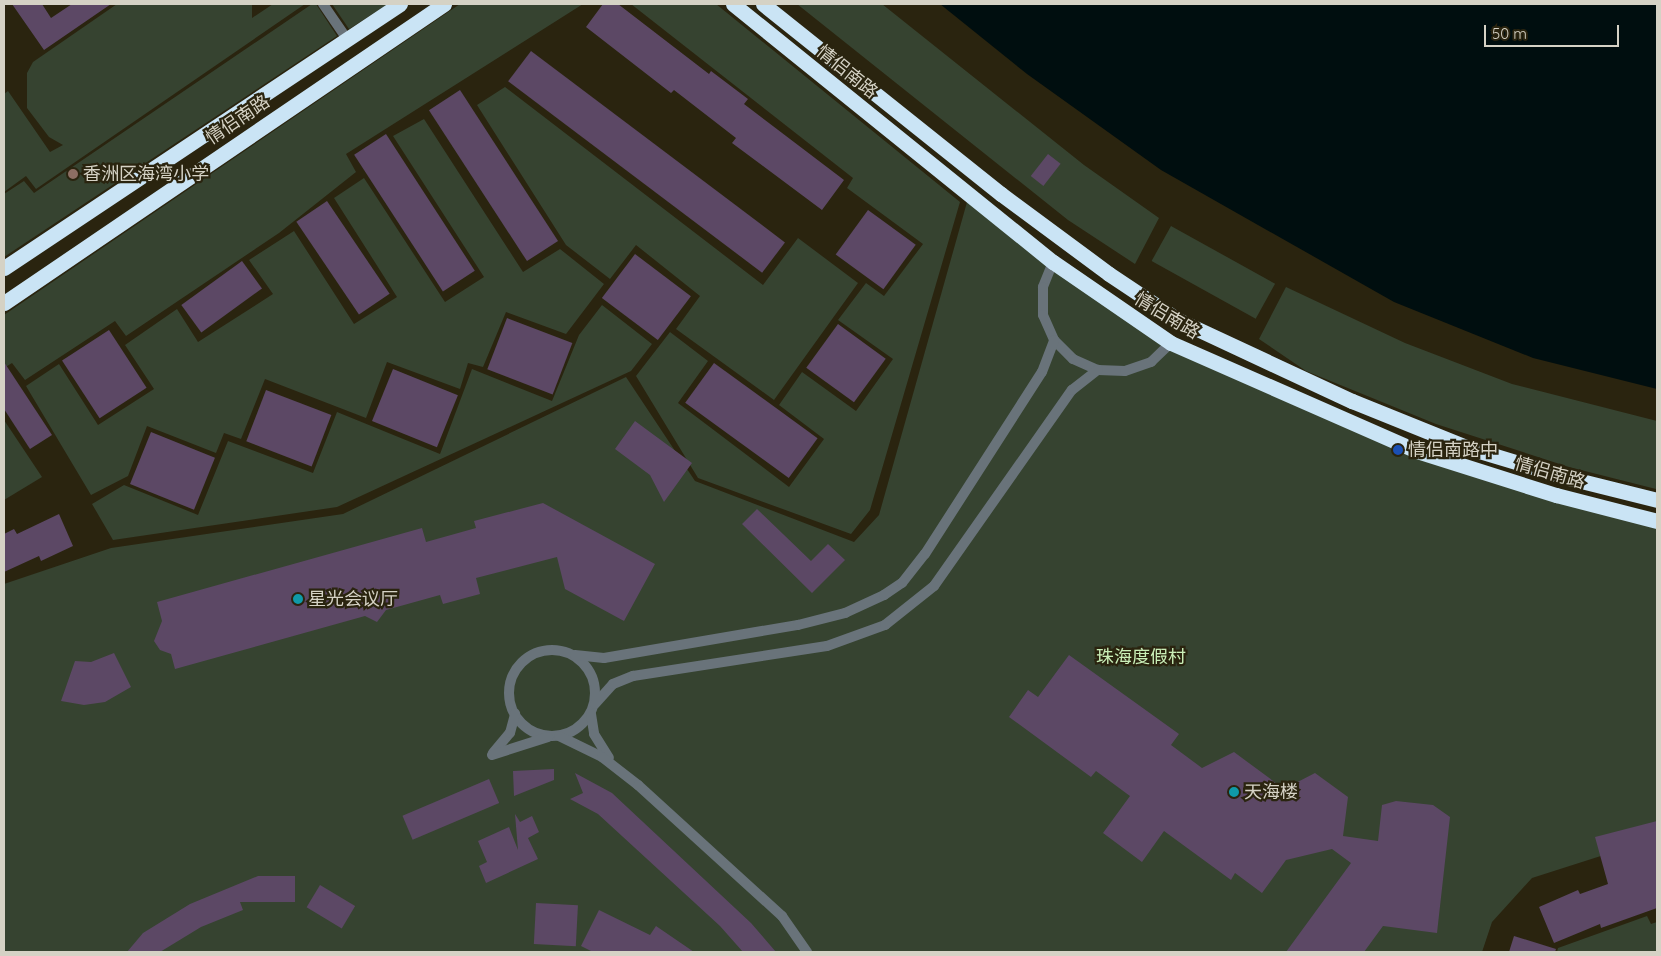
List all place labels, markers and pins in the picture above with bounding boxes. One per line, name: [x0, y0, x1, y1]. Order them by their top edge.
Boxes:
place label: 香洲区海湾小学: [83, 163, 209, 185]
marker: 香洲区海湾小学: [67, 168, 79, 180]
place label: 情侣南路中: [1408, 439, 1498, 461]
marker: 情侣南路中: [1392, 444, 1404, 456]
place label: 星光会议厅: [308, 588, 398, 610]
marker: 星光会议厅: [292, 593, 304, 605]
place label: 天海楼: [1244, 781, 1298, 803]
marker: 天海楼: [1228, 786, 1240, 798]

